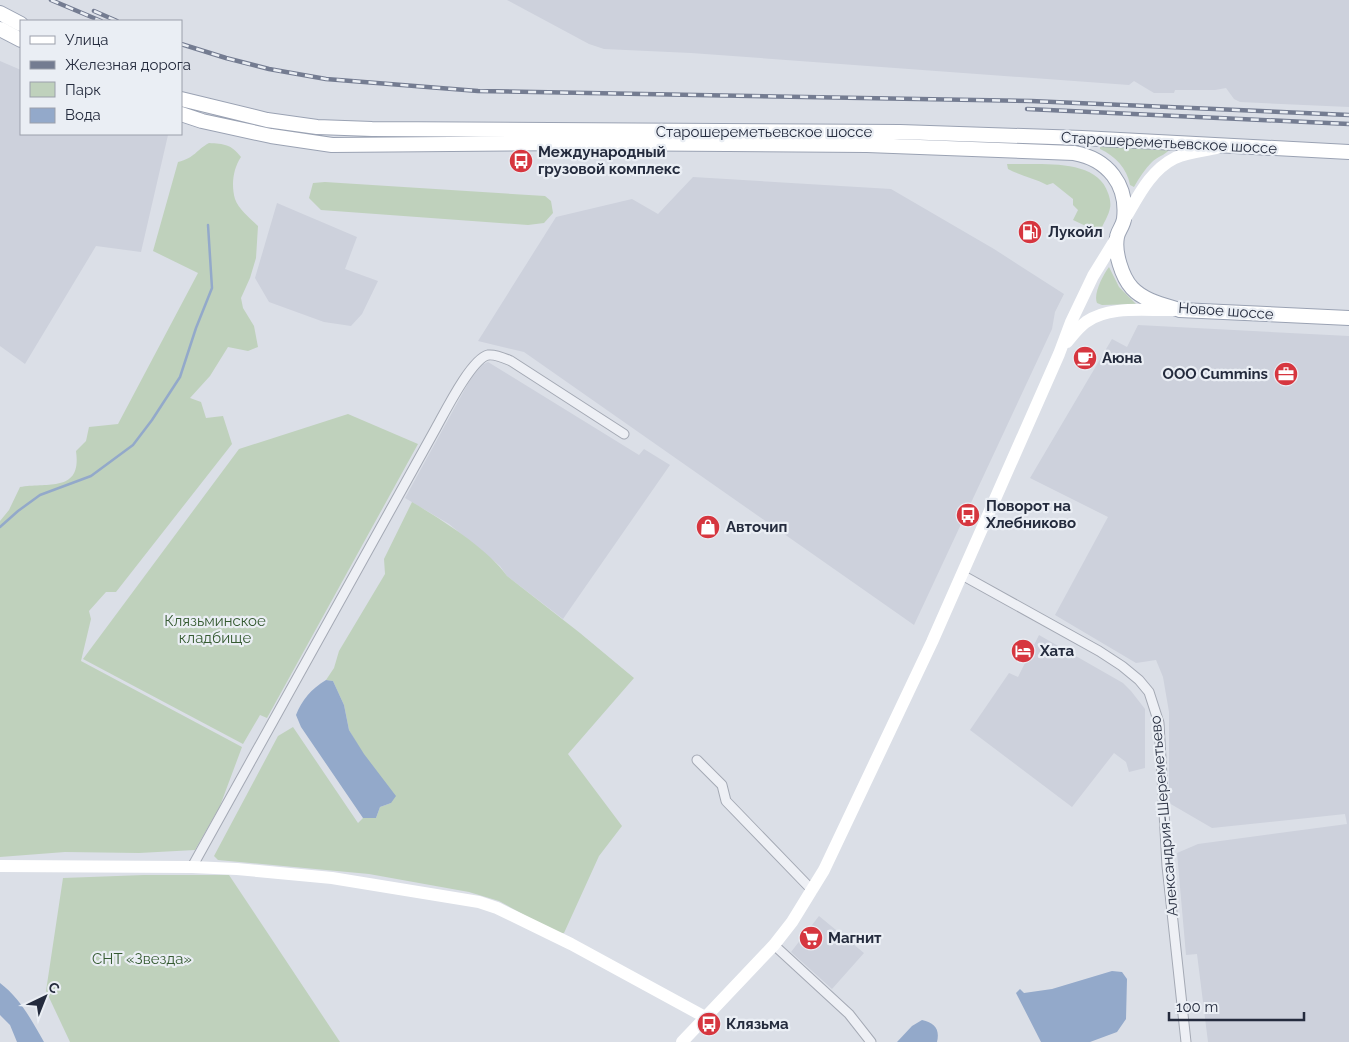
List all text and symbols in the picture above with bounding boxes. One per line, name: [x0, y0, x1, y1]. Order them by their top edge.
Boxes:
legend: [20, 20, 182, 135]
text: Улица: [65, 31, 109, 49]
text: Железная дорога: [65, 56, 191, 74]
text: Парк: [65, 81, 101, 99]
text: Вода: [65, 106, 101, 124]
street label: Старошереметьевское шоссе: [656, 123, 872, 141]
street label: Старошереметьевское шоссе: [1060, 128, 1278, 158]
place label: Международный грузовой комплекс: [538, 143, 681, 178]
bus stop icon: Международный грузовой комплекс: [508, 148, 534, 174]
fuel station icon: Лукойл: [1017, 219, 1043, 245]
place label: Лукойл: [1048, 223, 1103, 241]
street label: Новое шоссе: [1178, 299, 1274, 323]
cafe icon: Аюна: [1072, 345, 1098, 371]
place label: Аюна: [1102, 349, 1143, 367]
office icon: OOO Cummins: [1273, 361, 1299, 387]
place label: OOO Cummins: [1163, 365, 1268, 383]
place label: Поворот на Хлебниково: [985, 497, 1076, 532]
bus stop icon: Поворот на Хлебниково: [955, 502, 981, 528]
shop icon: Авточип: [695, 514, 721, 540]
place label: Авточип: [726, 518, 787, 536]
park label: Клязьминское кладбище: [164, 612, 266, 647]
hotel icon: Хата: [1010, 638, 1036, 664]
place label: Хата: [1039, 642, 1074, 660]
street label: Александрия-Шереметьево: [1146, 715, 1182, 917]
supermarket icon: Магнит: [798, 925, 824, 951]
place label: Магнит: [828, 929, 882, 947]
park label: СНТ «Звезда»: [92, 950, 192, 968]
north arrow: [20, 972, 70, 1022]
text: С: [45, 978, 63, 997]
scale bar: [1169, 990, 1304, 1022]
text: 100 m: [1176, 998, 1218, 1016]
bus stop icon: Клязьма: [696, 1011, 722, 1037]
place label: Клязьма: [726, 1015, 789, 1033]

